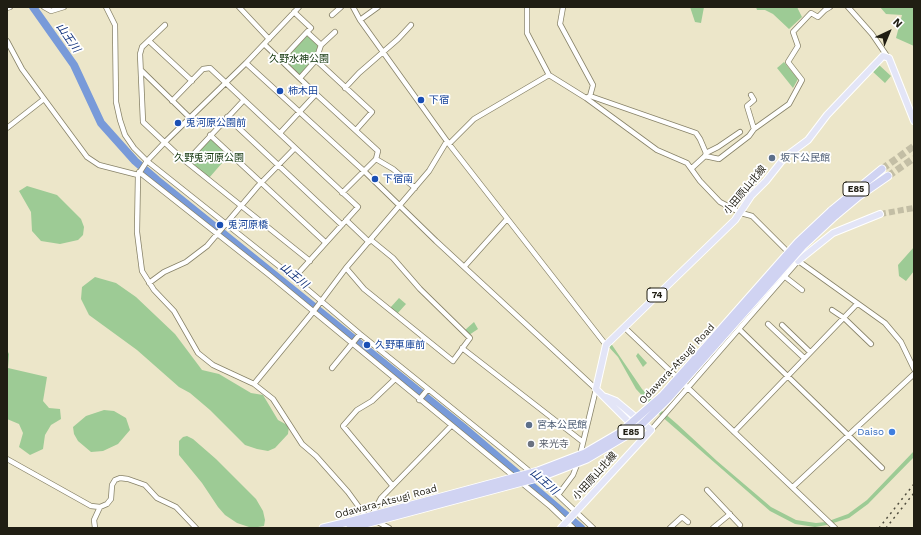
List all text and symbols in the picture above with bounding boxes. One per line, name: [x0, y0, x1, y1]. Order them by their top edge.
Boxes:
north arrow: [869, 12, 909, 52]
text: N: [890, 15, 905, 31]
water label: 山王川: [53, 21, 83, 55]
park label: 久野水神公園: [269, 53, 329, 65]
place label: 柿木田: [288, 85, 318, 97]
marker: 柿木田: [275, 86, 285, 96]
place label: 下宿: [429, 94, 449, 106]
marker: 下宿: [416, 95, 426, 105]
place label: 兎河原公園前: [186, 117, 246, 129]
marker: 兎河原公園前: [173, 118, 183, 128]
park label: 久野兎河原公園: [174, 152, 244, 164]
place label: 坂下公民館: [780, 152, 830, 164]
marker: 坂下公民館: [767, 153, 777, 163]
street label: 小田原山北線: [721, 163, 769, 217]
place label: 下宿南: [383, 173, 413, 185]
marker: 下宿南: [370, 174, 380, 184]
road number: E85: [843, 182, 869, 196]
place label: 兎河原橋: [228, 219, 268, 231]
marker: 兎河原橋: [215, 220, 225, 230]
water label: 山王川: [277, 260, 311, 292]
road number: 74: [647, 288, 667, 302]
street label: Odawara-Atsugi Road: [637, 321, 717, 407]
place label: 久野車庫前: [375, 339, 425, 351]
marker: 久野車庫前: [362, 340, 372, 350]
place label: 宮本公民館: [537, 419, 587, 431]
marker: 宮本公民館: [524, 420, 534, 430]
road number: E85: [618, 425, 644, 439]
place label: Daiso: [857, 426, 884, 438]
marker: Daiso: [887, 427, 897, 437]
place label: 来光寺: [539, 438, 569, 450]
marker: 来光寺: [526, 439, 536, 449]
street label: 小田原山北線: [570, 450, 620, 502]
water label: 山王川: [527, 466, 561, 498]
street label: Odawara-Atsugi Road: [334, 483, 438, 521]

